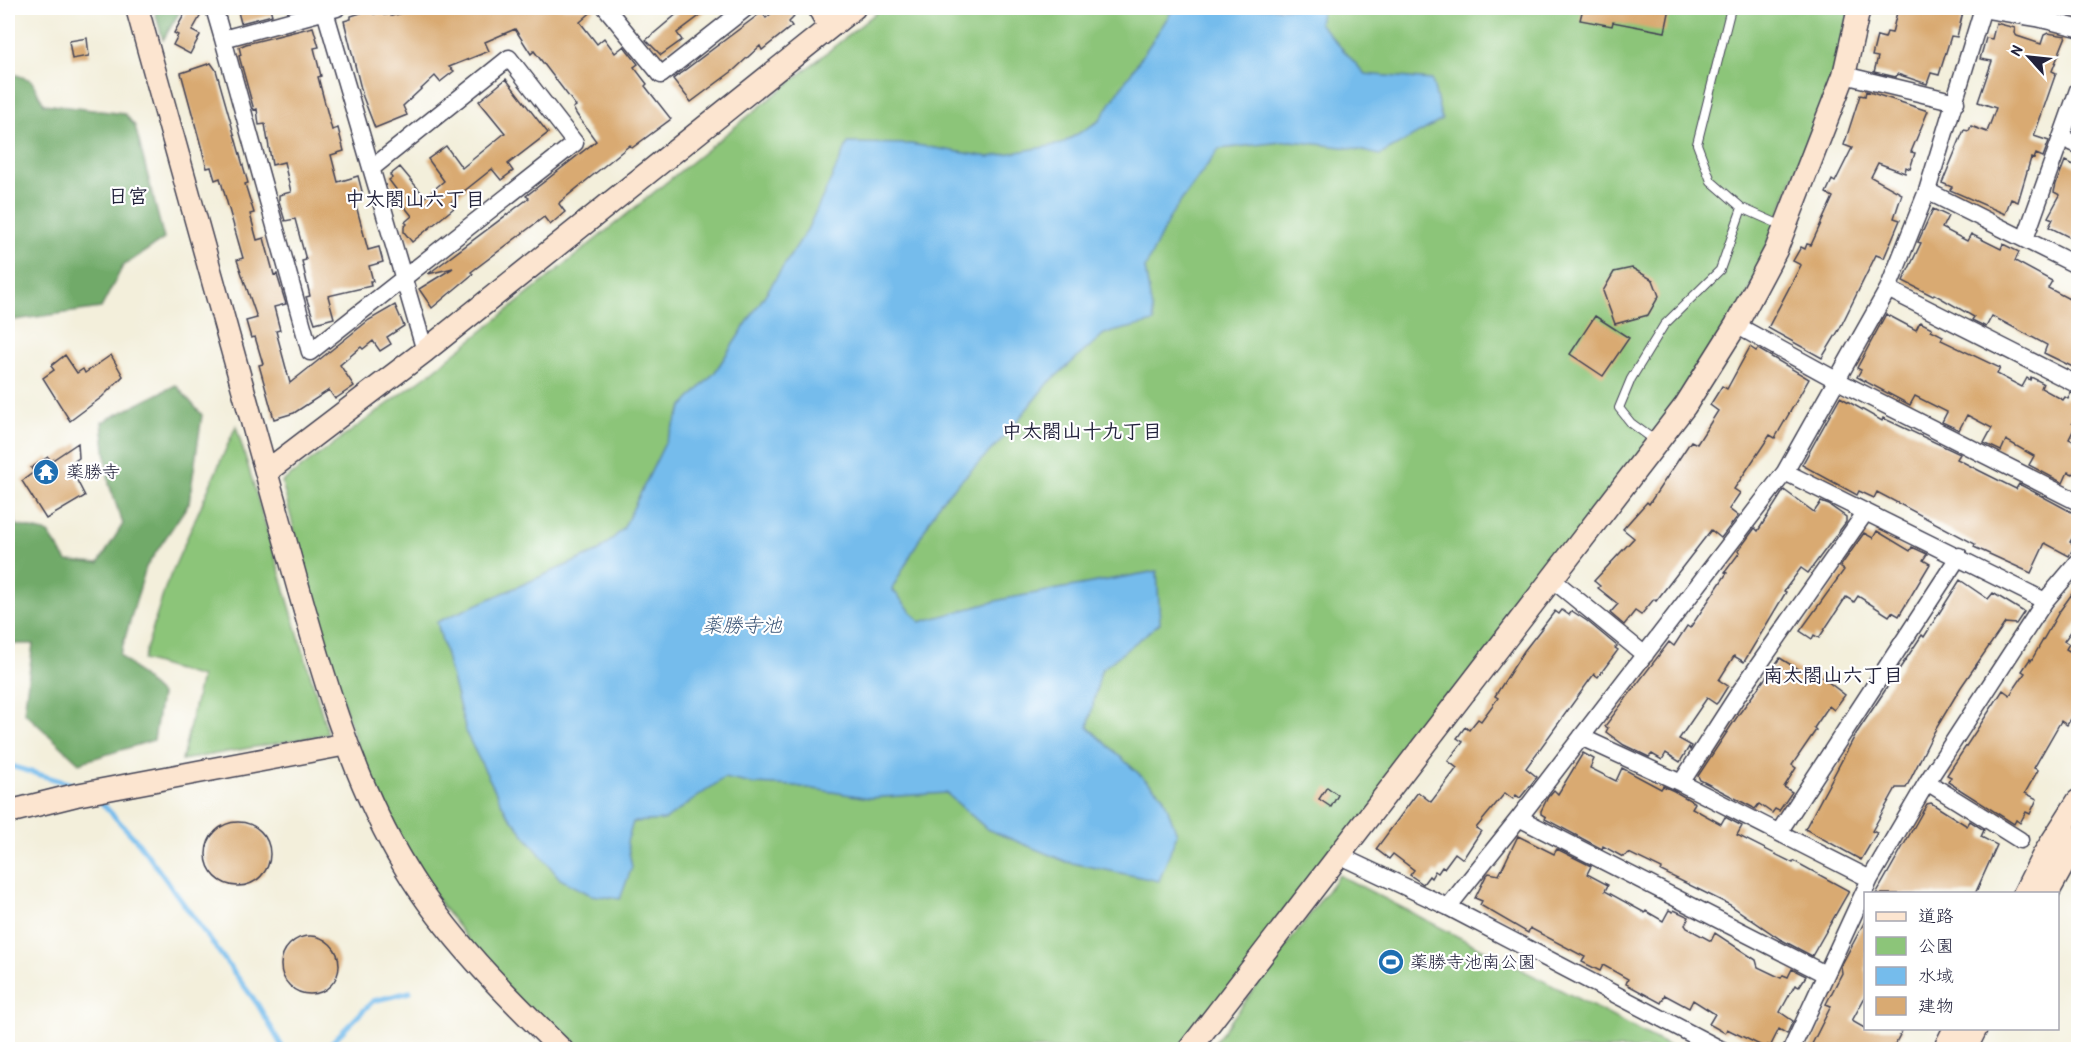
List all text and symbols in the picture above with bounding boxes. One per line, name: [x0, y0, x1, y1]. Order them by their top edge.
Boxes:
north arrow: [1999, 27, 2059, 87]
text: N: [2004, 41, 2028, 59]
district label: 日宮: [108, 182, 148, 209]
district label: 中太閤山六丁目: [345, 185, 485, 212]
district label: 中太閤山十九丁目: [1002, 417, 1162, 444]
temple icon: 薬勝寺: [31, 457, 61, 487]
place label: 薬勝寺: [66, 459, 120, 484]
water label: 薬勝寺池: [702, 611, 783, 638]
district label: 南太閤山六丁目: [1763, 661, 1903, 688]
legend: [1864, 892, 2059, 1030]
text: 道路: [1918, 903, 1954, 928]
text: 公園: [1918, 933, 1954, 958]
sports icon: 薬勝寺池南公園: [1376, 947, 1406, 977]
place label: 薬勝寺池南公園: [1410, 949, 1536, 974]
text: 水域: [1918, 963, 1954, 988]
text: 建物: [1918, 993, 1954, 1018]

